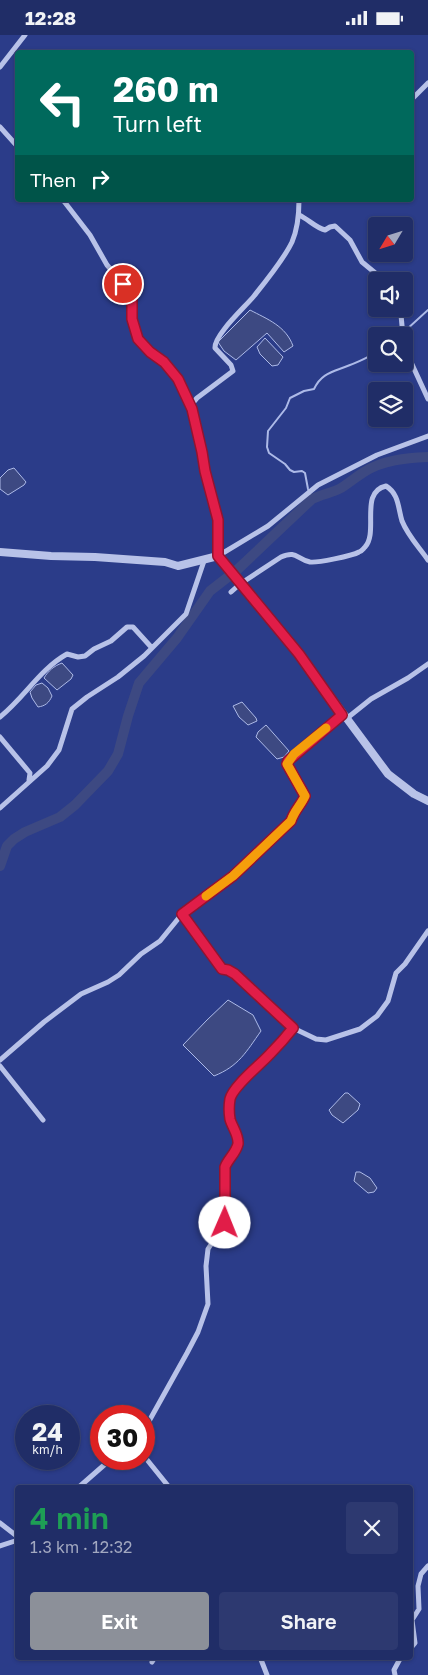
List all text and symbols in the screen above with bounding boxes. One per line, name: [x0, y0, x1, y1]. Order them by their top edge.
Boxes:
text: 12:28: [25, 6, 76, 29]
text: 260 m: [113, 68, 219, 110]
icon: left: [30, 70, 95, 135]
text: Turn left: [113, 110, 202, 137]
icon: right: [86, 165, 114, 193]
text: Then: [30, 168, 76, 191]
north arrow: [368, 217, 412, 263]
map controls: [368, 217, 413, 427]
pin: [102, 263, 144, 305]
icon: arrive: [109, 270, 137, 298]
button: sound: [368, 272, 413, 317]
button: search: [368, 327, 413, 372]
button: layers: [368, 382, 413, 427]
position arrow: [198, 1196, 250, 1248]
speed limit sign: 30: [90, 1405, 155, 1470]
text: 24: [32, 1416, 63, 1447]
text: km/h: [32, 1442, 63, 1457]
text: 4 min: [30, 1500, 109, 1536]
button: close: [346, 1502, 398, 1554]
text: 1.3 km · 12:32: [30, 1537, 132, 1557]
button: Exit: [30, 1592, 209, 1650]
button: Share: [219, 1592, 398, 1650]

